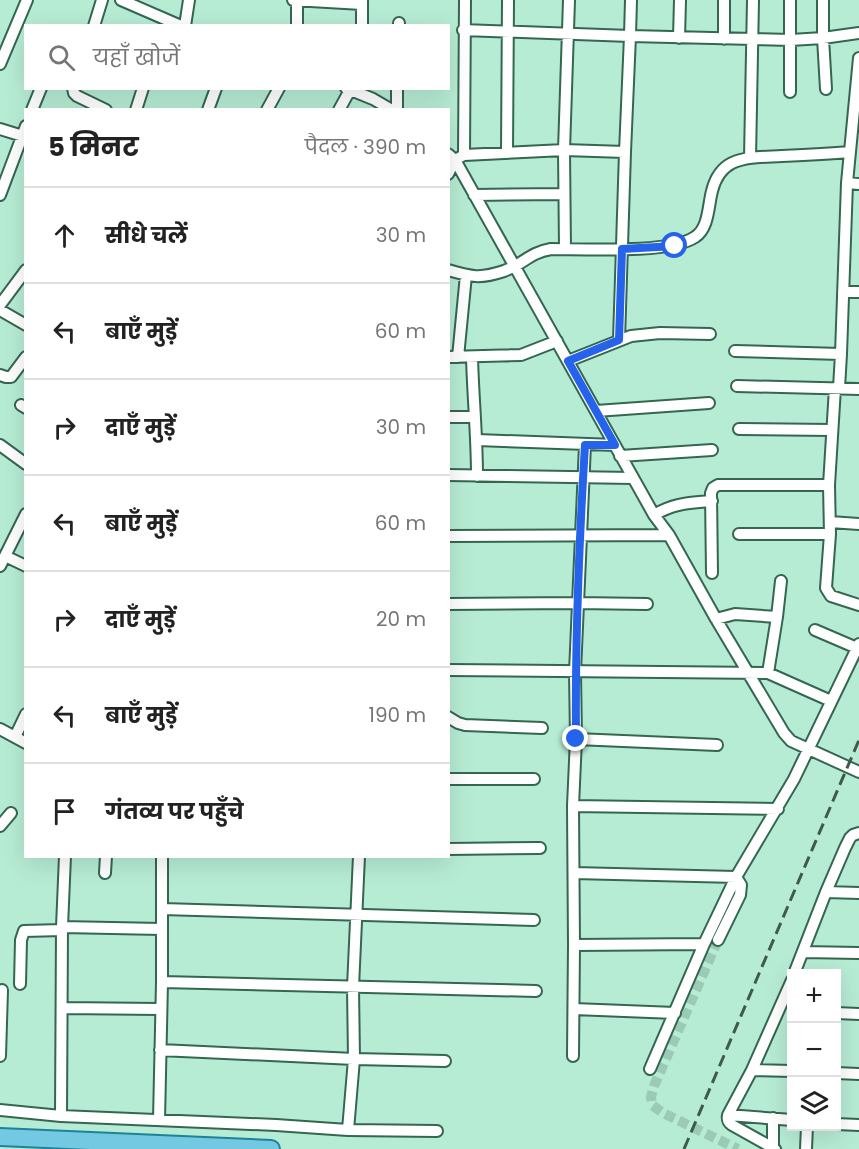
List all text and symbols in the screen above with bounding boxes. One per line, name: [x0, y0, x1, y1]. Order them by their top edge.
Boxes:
search box: [24, 24, 450, 90]
icon: search: [45, 41, 78, 74]
text: यहाँ खोजें: [93, 42, 180, 73]
text: 5 मिनट: [48, 129, 139, 165]
text: पैदल · 390 m: [305, 133, 426, 161]
icon: ahead: [48, 219, 81, 252]
text: सीधे चलें: [105, 220, 188, 251]
text: 30 m: [376, 221, 426, 249]
route start: [661, 232, 687, 258]
icon: left: [48, 315, 81, 348]
text: बाएँ मुड़ें: [105, 316, 177, 347]
text: 60 m: [375, 317, 426, 345]
icon: right: [48, 411, 81, 444]
text: दाएँ मुड़ें: [105, 412, 176, 443]
text: 30 m: [376, 413, 426, 441]
icon: left: [48, 507, 81, 540]
text: बाएँ मुड़ें: [105, 508, 177, 539]
text: 60 m: [375, 509, 426, 537]
icon: right: [48, 603, 81, 636]
text: दाएँ मुड़ें: [105, 604, 176, 635]
text: 20 m: [376, 605, 426, 633]
icon: left: [48, 699, 81, 732]
text: बाएँ मुड़ें: [105, 700, 177, 731]
text: 190 m: [369, 701, 426, 729]
route end: [562, 725, 588, 751]
icon: arrive: [48, 795, 81, 828]
text: गंतव्य पर पहुँचे: [105, 796, 244, 827]
map controls: [787, 969, 841, 1131]
button: +: [787, 969, 841, 1023]
button: −: [787, 1023, 841, 1077]
button: layers: [787, 1077, 841, 1131]

